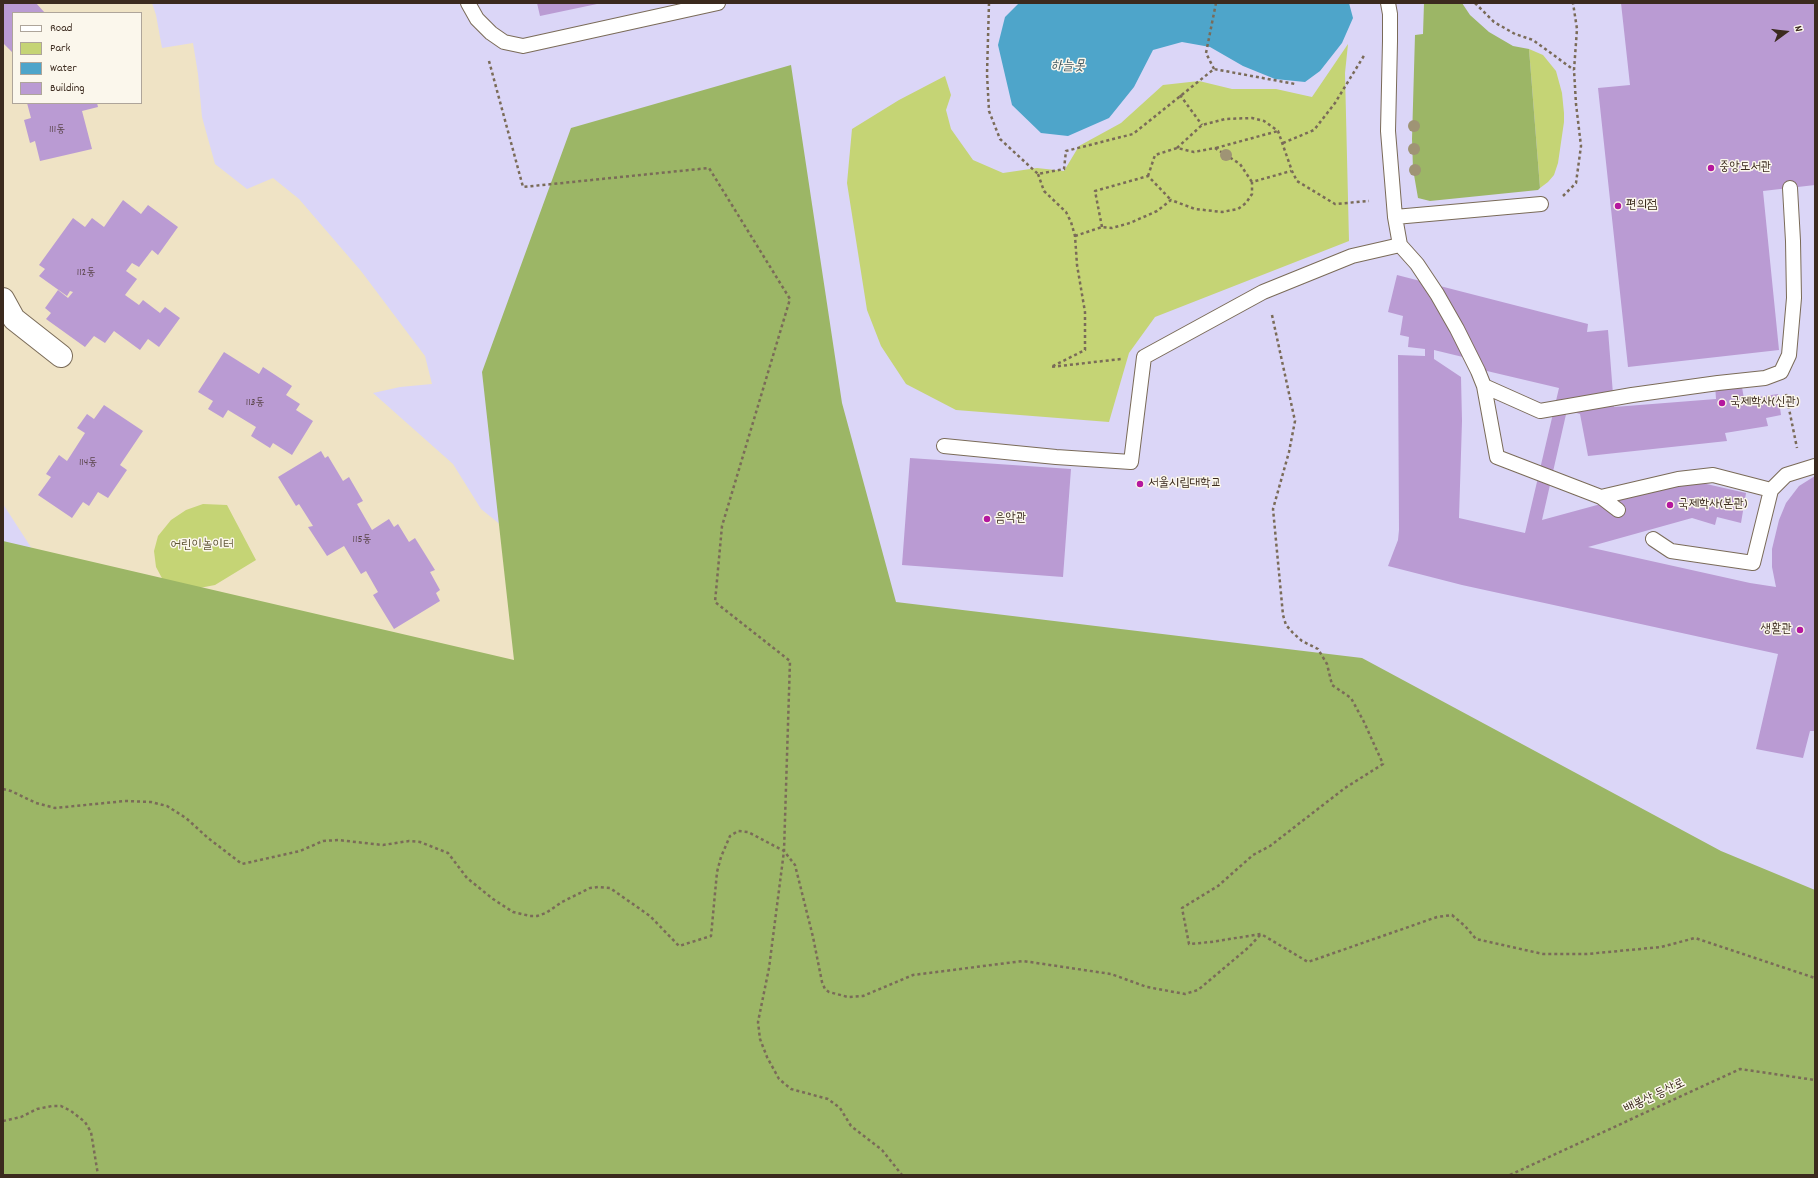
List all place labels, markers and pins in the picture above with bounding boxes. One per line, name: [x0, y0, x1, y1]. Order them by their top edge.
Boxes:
place label: 중앙도서관: [1719, 160, 1771, 176]
marker: 중앙도서관: [1706, 163, 1716, 173]
place label: 편의점: [1626, 198, 1657, 214]
marker: 편의점: [1613, 201, 1623, 211]
place label: 국제학사(신관): [1730, 395, 1799, 411]
marker: 국제학사(신관): [1717, 398, 1727, 408]
place label: 서울시립대학교: [1148, 476, 1221, 492]
marker: 서울시립대학교: [1135, 479, 1145, 489]
place label: 국제학사(본관): [1678, 497, 1747, 513]
marker: 국제학사(본관): [1665, 500, 1675, 510]
place label: 음악관: [995, 511, 1026, 527]
marker: 음악관: [982, 514, 992, 524]
place label: 생활관: [1761, 622, 1792, 638]
marker: 생활관: [1795, 625, 1805, 635]

